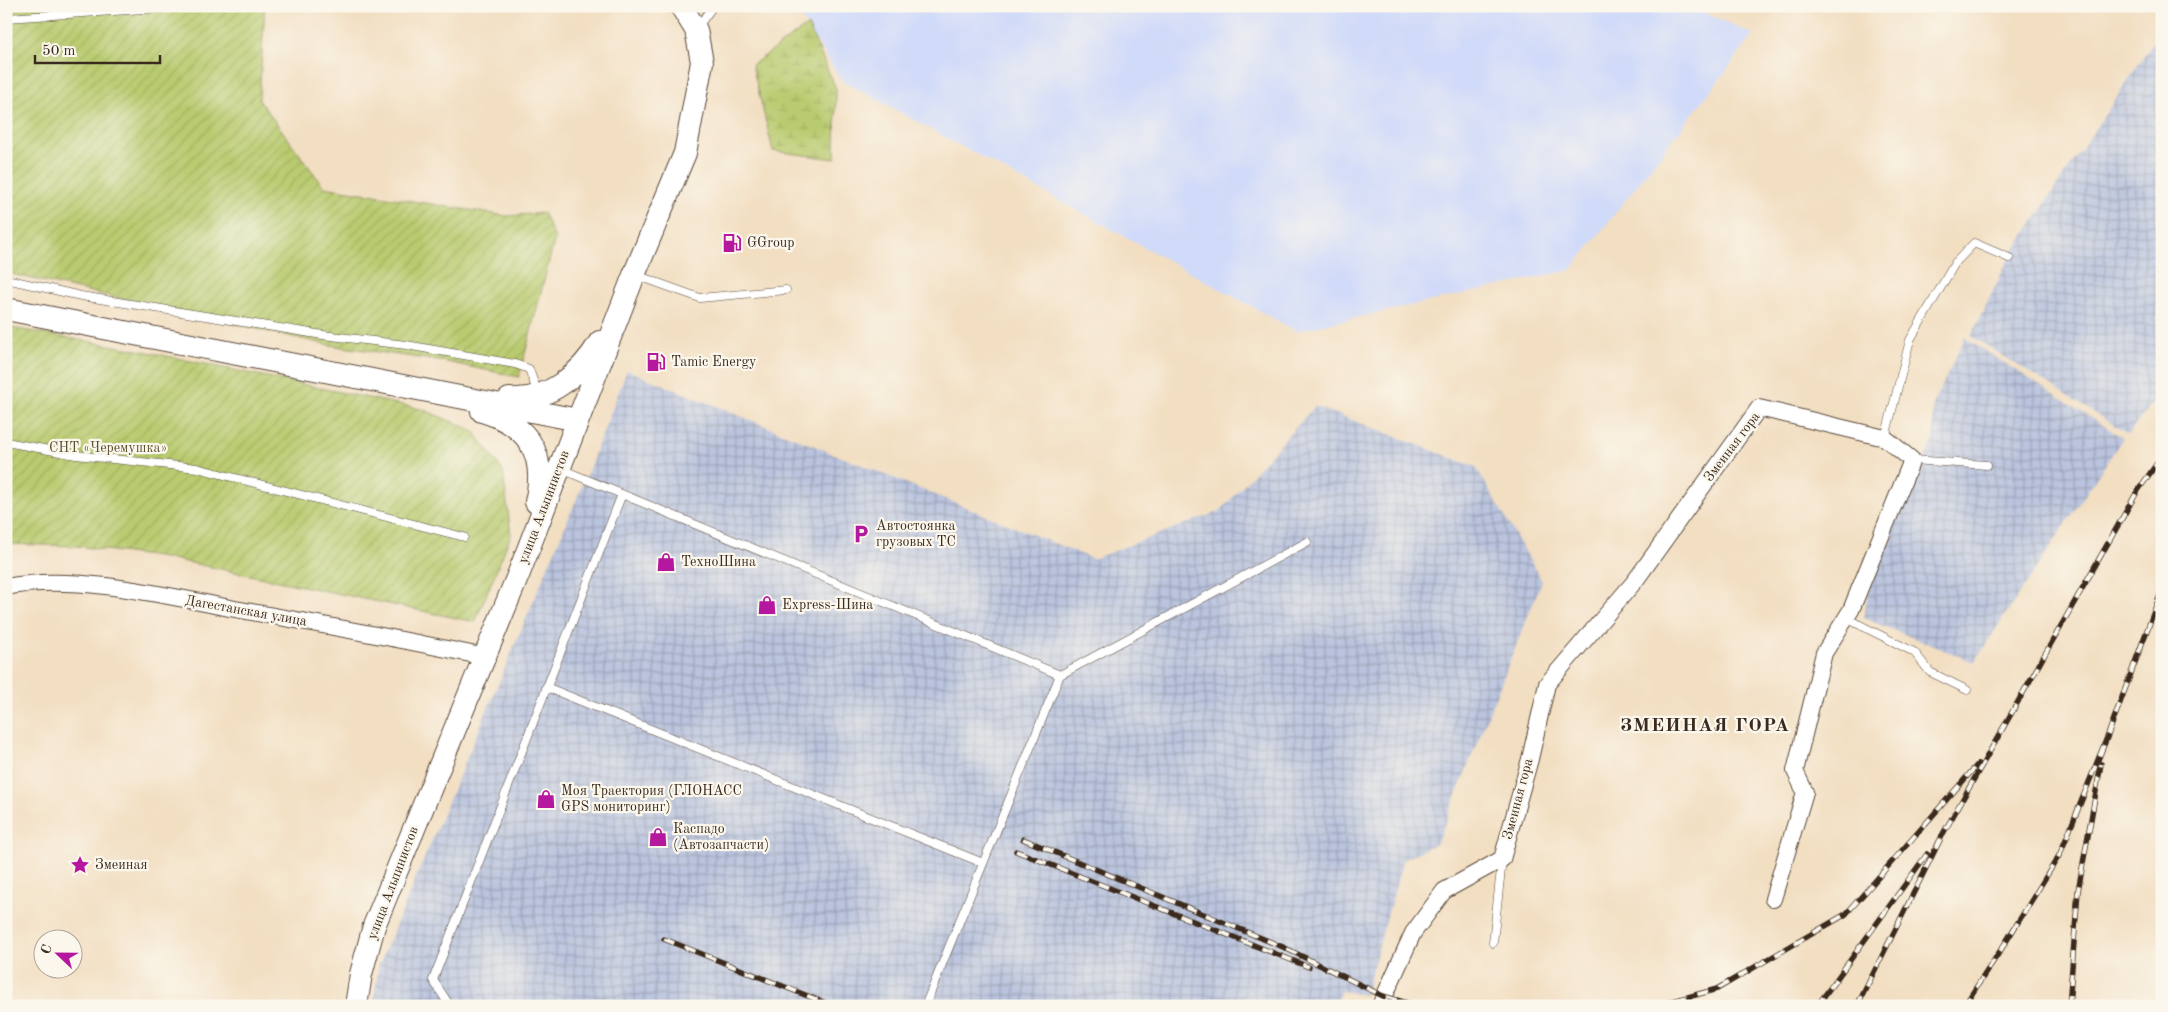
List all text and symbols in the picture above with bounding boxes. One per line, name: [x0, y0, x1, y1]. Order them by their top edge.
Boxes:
scale bar: [35, 32, 160, 64]
text: 50 m: [42, 44, 76, 59]
fuel station icon: GGroup: [721, 232, 743, 254]
place label: GGroup: [747, 236, 795, 250]
fuel station icon: Tamic Energy: [645, 351, 667, 373]
place label: Tamic Energy: [671, 355, 757, 369]
street label: Змеиная гора: [1701, 410, 1763, 484]
park label: СНТ «Черемушка»: [49, 441, 167, 455]
street label: улица Альпинистов: [516, 448, 572, 566]
place label: Автостоянка грузовых ТС: [876, 519, 956, 549]
parking icon: Автостоянка грузовых ТС: [850, 523, 872, 545]
shop icon: ТехноШина: [655, 551, 677, 573]
place label: ТехноШина: [681, 555, 756, 569]
street label: Дагестанская улица: [184, 593, 308, 629]
shop icon: Express-Шина: [756, 594, 778, 616]
place label: Express-Шина: [782, 598, 873, 612]
district label: ЗМЕИНАЯ ГОРА: [1620, 717, 1790, 736]
street label: Змеиная гора: [1500, 757, 1536, 841]
place label: Моя Траектория (ГЛОНАСС GPS мониторинг): [561, 784, 742, 814]
shop icon: Моя Траектория (ГЛОНАСС GPS мониторинг): [535, 788, 557, 810]
place label: Каспадо (Автозапчасти): [673, 822, 769, 852]
street label: улица Альпинистов: [365, 824, 421, 942]
shop icon: Каспадо (Автозапчасти): [647, 826, 669, 848]
place icon: Змеиная: [69, 854, 91, 876]
place label: Змеиная: [95, 858, 148, 872]
north arrow: [32, 930, 82, 980]
text: С: [39, 943, 55, 956]

